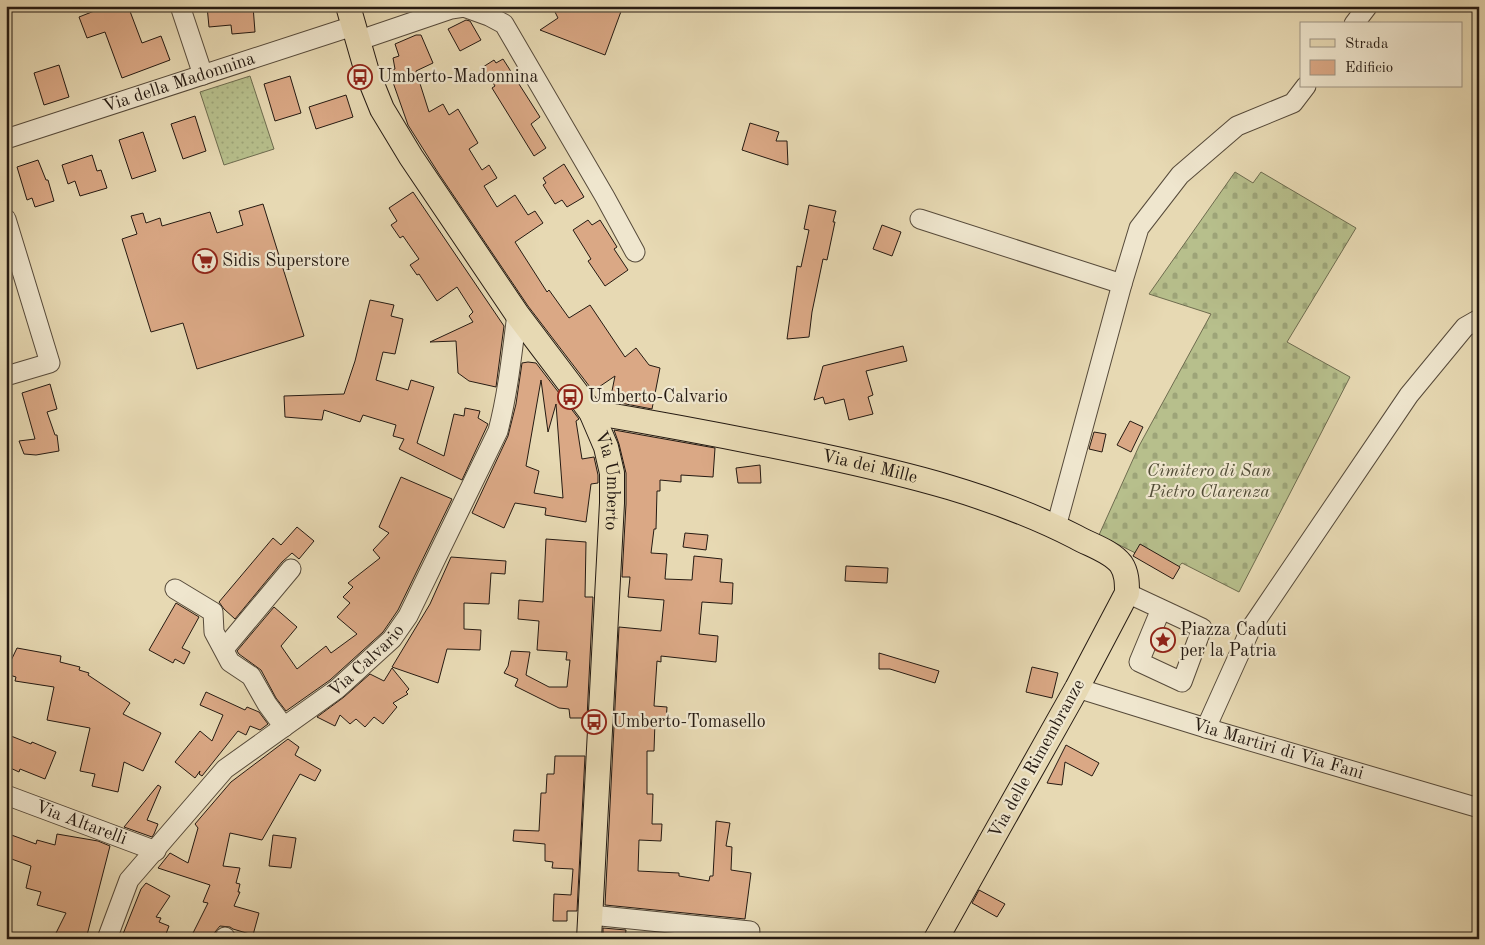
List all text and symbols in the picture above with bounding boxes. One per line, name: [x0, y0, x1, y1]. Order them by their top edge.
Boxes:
legend: [1300, 22, 1462, 88]
text: Strada: [1345, 37, 1389, 52]
street label: Via della Madonnina: [101, 49, 257, 116]
text: Edificio: [1345, 61, 1393, 76]
bus stop icon: Umberto-Madonnina: [347, 64, 373, 90]
place label: Umberto-Madonnina: [378, 68, 538, 86]
supermarket icon: Sidis Superstore: [192, 248, 218, 274]
place label: Sidis Superstore: [222, 252, 350, 270]
bus stop icon: Umberto-Calvario: [557, 384, 583, 410]
place label: Umberto-Calvario: [588, 388, 728, 406]
street label: Via Umberto: [591, 429, 621, 531]
street label: Via dei Mille: [820, 447, 919, 487]
park label: Cimitero di San Pietro Clarenza: [1147, 462, 1271, 501]
place label: Piazza Caduti per la Patria: [1180, 621, 1287, 660]
street label: Via Calvario: [325, 622, 408, 701]
place icon: Piazza Caduti per la Patria: [1150, 627, 1176, 653]
street label: Via delle Rimembranze: [986, 677, 1088, 841]
bus stop icon: Umberto-Tomasello: [581, 709, 607, 735]
place label: Umberto-Tomasello: [612, 713, 766, 731]
street label: Via Martiri di Via Fani: [1190, 715, 1366, 783]
street label: Via Altarelli: [33, 798, 129, 848]

